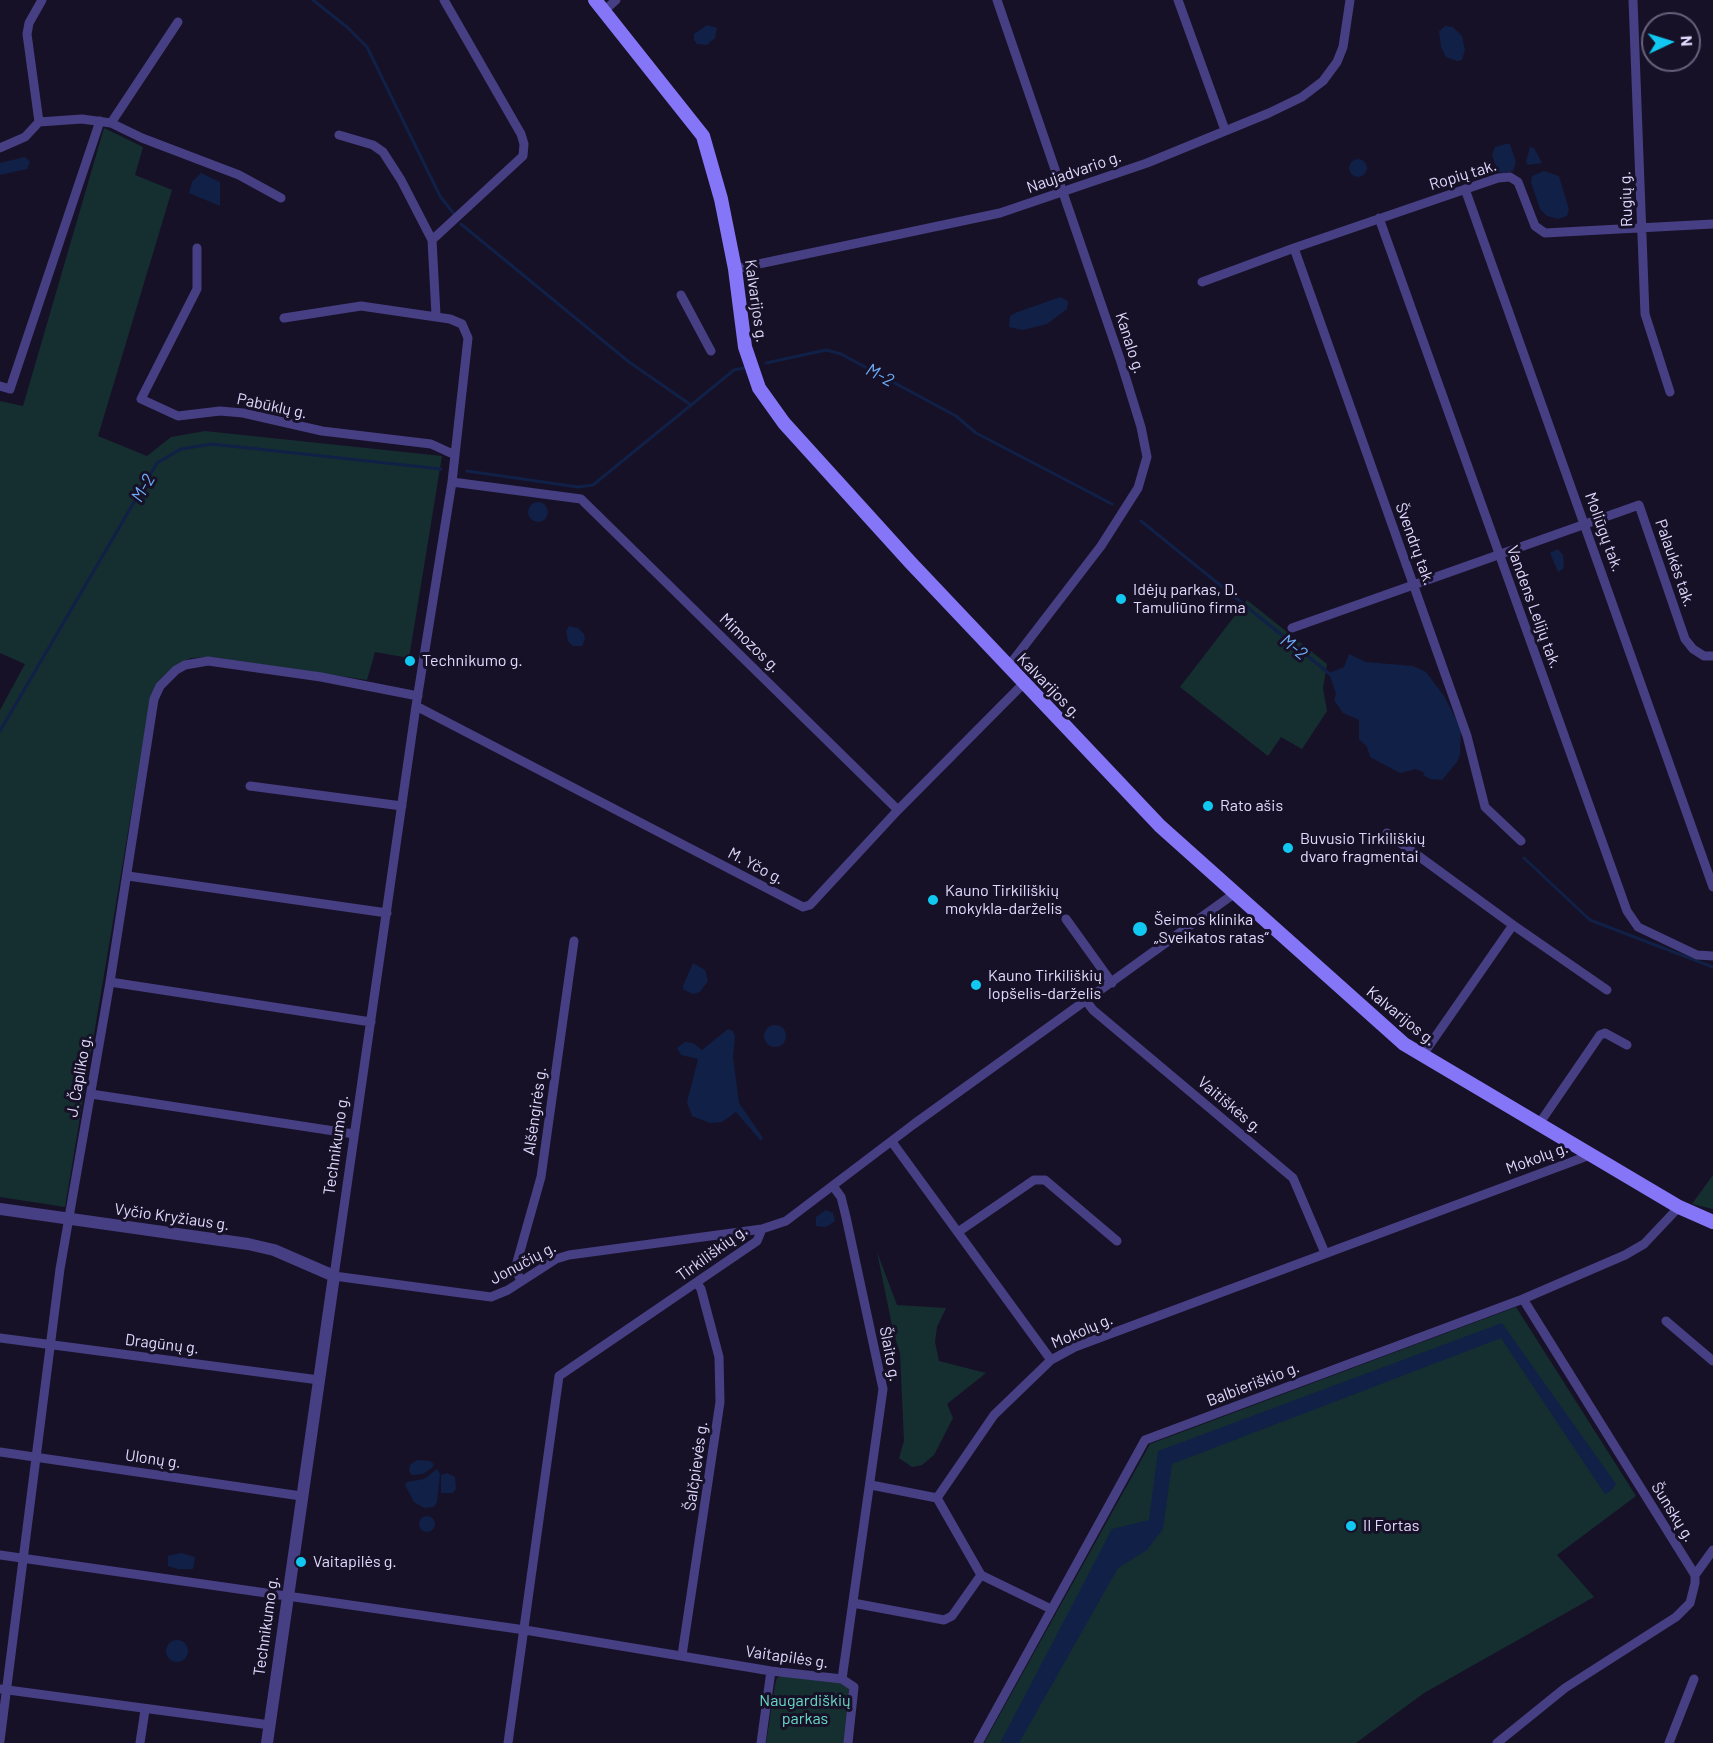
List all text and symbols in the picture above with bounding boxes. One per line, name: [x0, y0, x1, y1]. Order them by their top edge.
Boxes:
north arrow: [1641, 12, 1701, 72]
text: N: [1678, 35, 1697, 47]
street label: Naujadvario g.: [1024, 147, 1124, 197]
street label: Ropių tak.: [1427, 156, 1499, 194]
street label: Rugių g.: [1615, 171, 1637, 227]
street label: Kalvarijos g.: [741, 258, 771, 344]
street label: Kanalo g.: [1111, 310, 1149, 376]
water label: M-2: [862, 359, 898, 391]
street label: Pabūklų g.: [235, 389, 309, 423]
water label: M-2: [126, 470, 160, 506]
street label: Moliūgų tak.: [1581, 490, 1627, 574]
street label: Švendrų tak.: [1391, 500, 1439, 588]
street label: Palaukės tak.: [1651, 517, 1699, 609]
street label: Vandens Lelijų tak.: [1503, 543, 1565, 671]
place label: Idėjų parkas, D. Tamuliūno firma: [1133, 580, 1246, 618]
marker: Idėjų parkas, D. Tamuliūno firma: [1114, 592, 1128, 606]
street label: Mimozos g.: [716, 609, 784, 677]
water label: M-2: [1276, 630, 1312, 664]
street label: Kalvarijos g.: [1013, 649, 1085, 723]
place label: Technikumo g.: [422, 651, 523, 671]
marker: Technikumo g.: [403, 654, 417, 668]
place label: Rato ašis: [1220, 796, 1283, 816]
marker: Rato ašis: [1201, 799, 1215, 813]
place label: Buvusio Tirkiliškių dvaro fragmentai: [1300, 829, 1425, 867]
marker: Buvusio Tirkiliškių dvaro fragmentai: [1281, 841, 1295, 855]
street label: M. Yčo g.: [725, 843, 787, 889]
place label: Kauno Tirkiliškių mokykla-darželis: [945, 881, 1062, 919]
marker: Kauno Tirkiliškių mokykla-darželis: [926, 893, 940, 907]
place label: Šeimos klinika „Sveikatos ratas“: [1154, 910, 1269, 948]
marker: Šeimos klinika „Sveikatos ratas“: [1131, 920, 1149, 938]
place label: Kauno Tirkiliškių lopšelis-darželis: [988, 966, 1102, 1004]
marker: Kauno Tirkiliškių lopšelis-darželis: [969, 978, 983, 992]
street label: Kalvarijos g.: [1362, 982, 1440, 1050]
street label: J. Čapliko g.: [62, 1033, 96, 1119]
street label: Alšėngirės g.: [519, 1066, 551, 1156]
street label: Vaitiškės g.: [1194, 1072, 1266, 1138]
street label: Technikumo g.: [319, 1094, 353, 1196]
street label: Mokolų g.: [1503, 1138, 1571, 1178]
street label: Vyčio Kryžiaus g.: [113, 1199, 231, 1235]
street label: Tirkiliškių g.: [673, 1221, 751, 1285]
street label: Jonučių g.: [487, 1238, 559, 1288]
street label: Mokolų g.: [1048, 1309, 1116, 1353]
street label: Šlaito g.: [875, 1325, 905, 1383]
street label: Dragūnų g.: [124, 1330, 200, 1358]
street label: Balbieriškio g.: [1204, 1358, 1302, 1410]
street label: Šalčpievės g.: [680, 1420, 712, 1512]
street label: Ulonų g.: [124, 1446, 182, 1472]
street label: Šunskų g.: [1647, 1478, 1699, 1546]
place label: II Fortas: [1363, 1516, 1419, 1536]
marker: II Fortas: [1344, 1519, 1358, 1533]
place label: Vaitapilės g.: [313, 1552, 397, 1572]
marker: Vaitapilės g.: [294, 1555, 308, 1569]
street label: Technikumo g.: [249, 1575, 283, 1677]
street label: Vaitapilės g.: [744, 1642, 830, 1672]
park label: Naugardiškių parkas: [759, 1691, 851, 1729]

